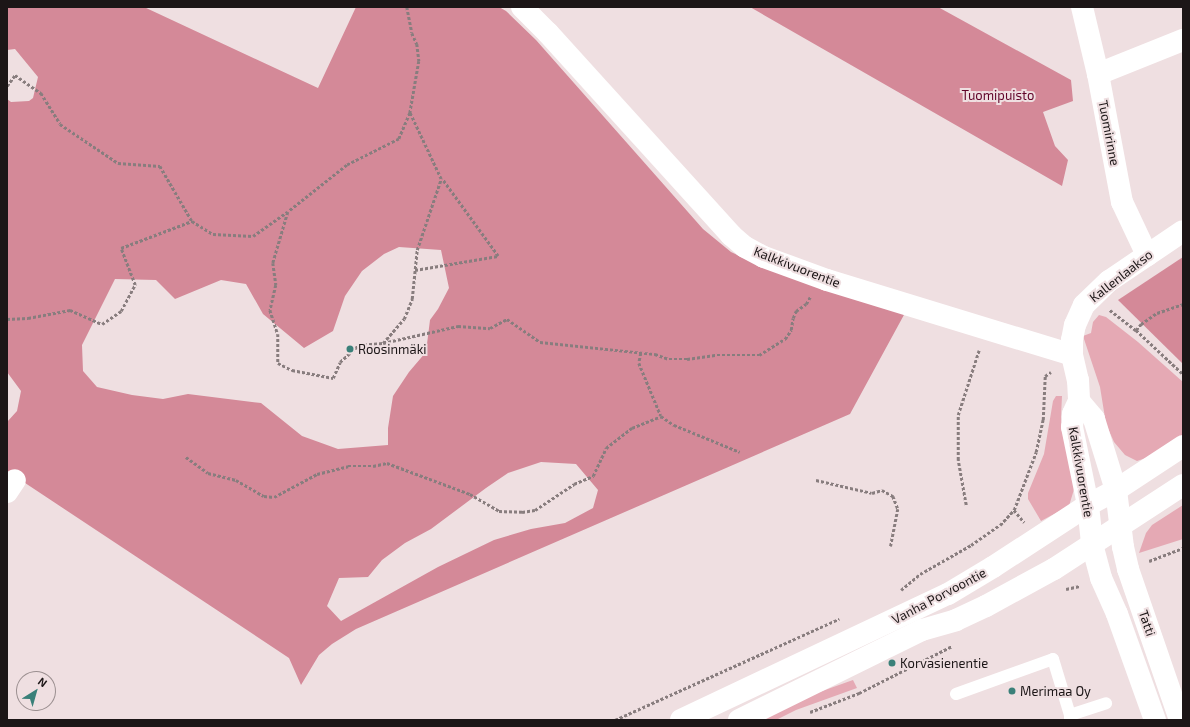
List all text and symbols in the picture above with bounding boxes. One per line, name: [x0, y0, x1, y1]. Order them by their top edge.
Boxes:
park label: Tuomipuisto: [962, 87, 1034, 103]
street label: Tuomirinne: [1095, 99, 1123, 167]
street label: Kalkkivuorentie: [751, 243, 843, 291]
street label: Kallenlaakso: [1086, 247, 1156, 305]
place label: Roosinmäki: [358, 341, 426, 357]
marker: Roosinmäki: [345, 344, 355, 354]
street label: Kalkkivuorentie: [1065, 426, 1097, 518]
street label: Vanha Porvoontie: [889, 565, 989, 627]
street label: Tatti: [1135, 608, 1159, 638]
place label: Korvasienentie: [900, 655, 988, 671]
marker: Korvasienentie: [887, 658, 897, 668]
north arrow: [16, 671, 56, 711]
text: N: [36, 674, 50, 689]
place label: Merimaa Oy: [1020, 683, 1091, 699]
marker: Merimaa Oy: [1007, 686, 1017, 696]

